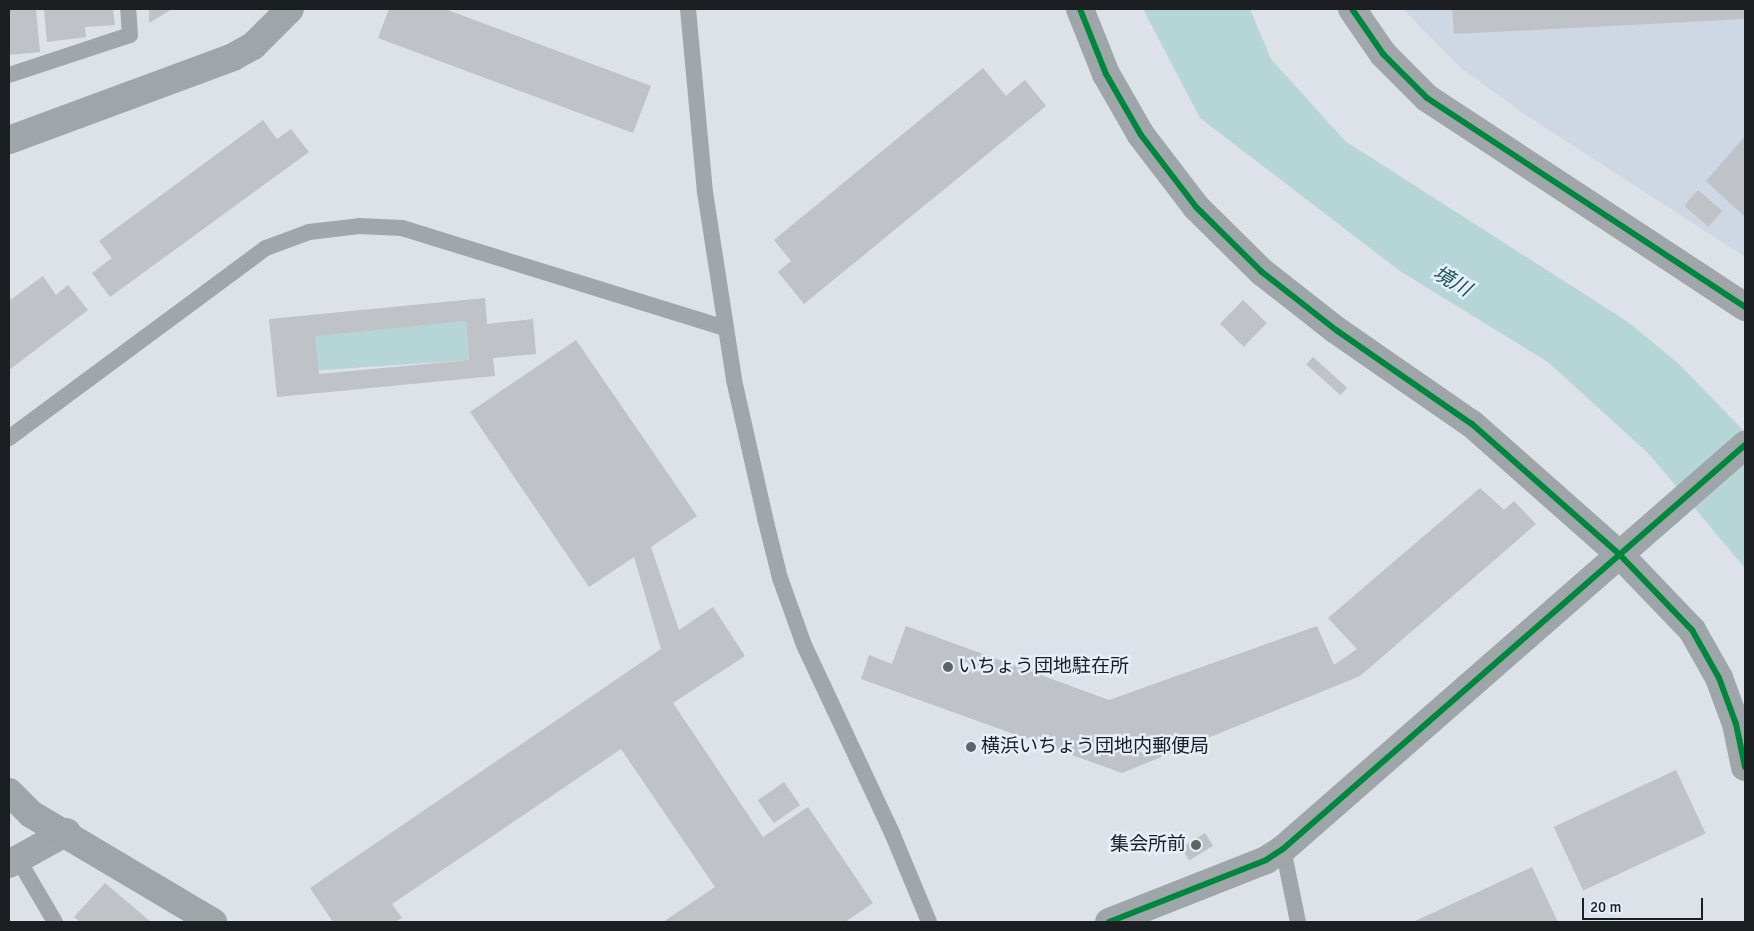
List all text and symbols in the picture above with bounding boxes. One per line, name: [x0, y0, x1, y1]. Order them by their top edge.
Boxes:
water label: 境川: [1429, 261, 1475, 301]
place label: いちょう団地駐在所: [958, 656, 1129, 678]
marker: いちょう団地駐在所: [942, 661, 954, 673]
place label: 横浜いちょう団地内郵便局: [981, 736, 1209, 758]
marker: 横浜いちょう団地内郵便局: [965, 741, 977, 753]
place label: 集会所前: [1110, 834, 1186, 856]
marker: 集会所前: [1190, 839, 1202, 851]
scale bar: [1584, 888, 1705, 920]
text: 20 m: [1590, 898, 1621, 916]

